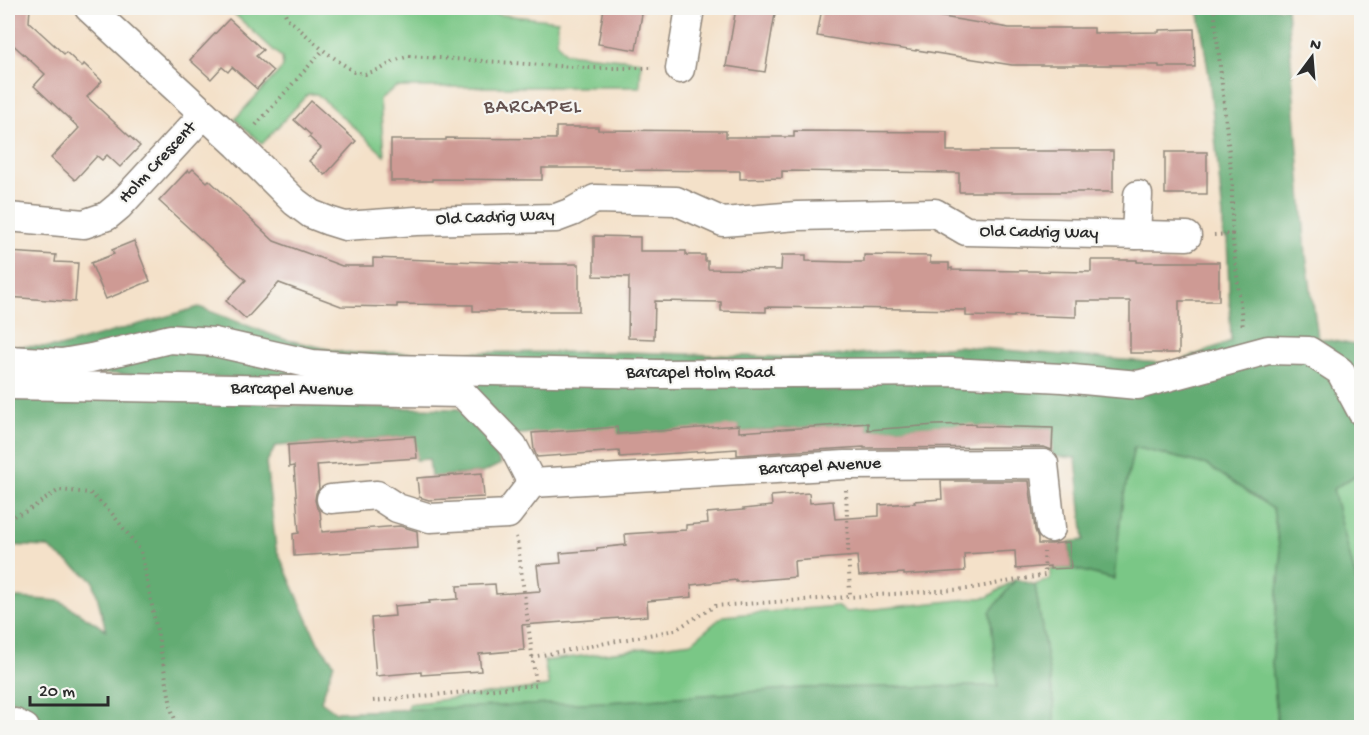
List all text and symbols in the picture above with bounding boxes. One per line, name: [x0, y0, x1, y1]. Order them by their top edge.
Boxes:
north arrow: [1282, 27, 1342, 87]
text: N: [1308, 35, 1323, 57]
district label: BARCAPEL: [483, 97, 582, 120]
street label: Holm Crescent: [115, 117, 202, 208]
street label: Old Cadrig Way: [435, 205, 555, 231]
street label: Old Cadrig Way: [979, 221, 1099, 245]
street label: Barcapel Holm Road: [625, 363, 775, 384]
street label: Barcapel Avenue: [230, 378, 354, 402]
street label: Barcapel Avenue: [757, 453, 882, 481]
scale bar: [30, 669, 108, 707]
text: 20 m: [39, 682, 75, 703]

